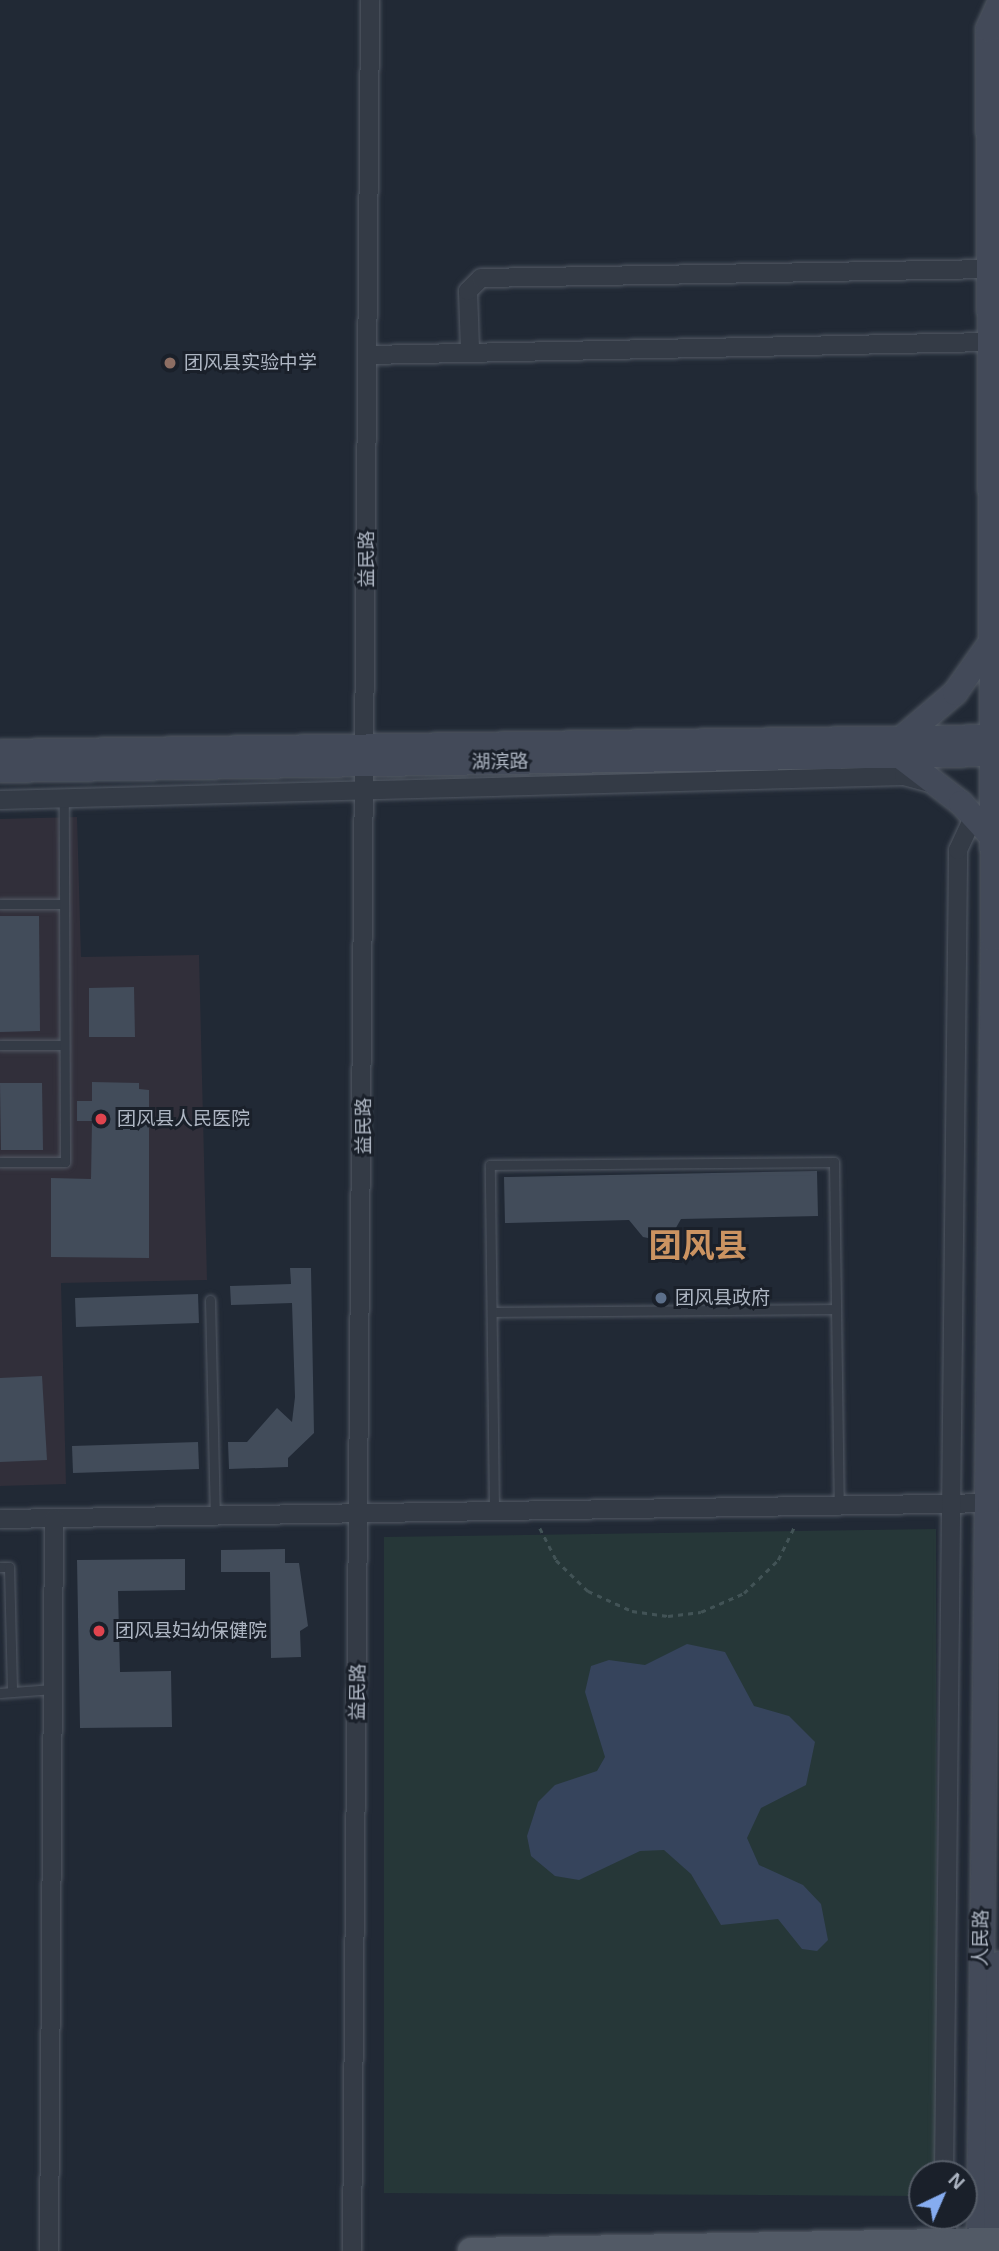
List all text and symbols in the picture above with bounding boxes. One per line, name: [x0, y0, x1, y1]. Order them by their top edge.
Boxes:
place label: 团风县实验中学: [184, 352, 317, 374]
marker: 团风县实验中学: [162, 355, 178, 371]
street label: 益民路: [356, 531, 378, 587]
street label: 湖滨路: [471, 750, 529, 774]
street label: 益民路: [353, 1098, 375, 1154]
place label: 团风县人民医院: [117, 1108, 250, 1130]
marker: 团风县人民医院: [91, 1109, 111, 1129]
district label: 团风县: [649, 1226, 747, 1266]
place label: 团风县政府: [675, 1287, 770, 1309]
marker: 团风县政府: [653, 1290, 669, 1306]
place label: 团风县妇幼保健院: [115, 1620, 267, 1642]
marker: 团风县妇幼保健院: [89, 1621, 109, 1641]
street label: 益民路: [346, 1663, 370, 1721]
street label: 人民路: [969, 1909, 993, 1967]
north arrow: [908, 2160, 978, 2230]
text: N: [944, 2169, 969, 2193]

